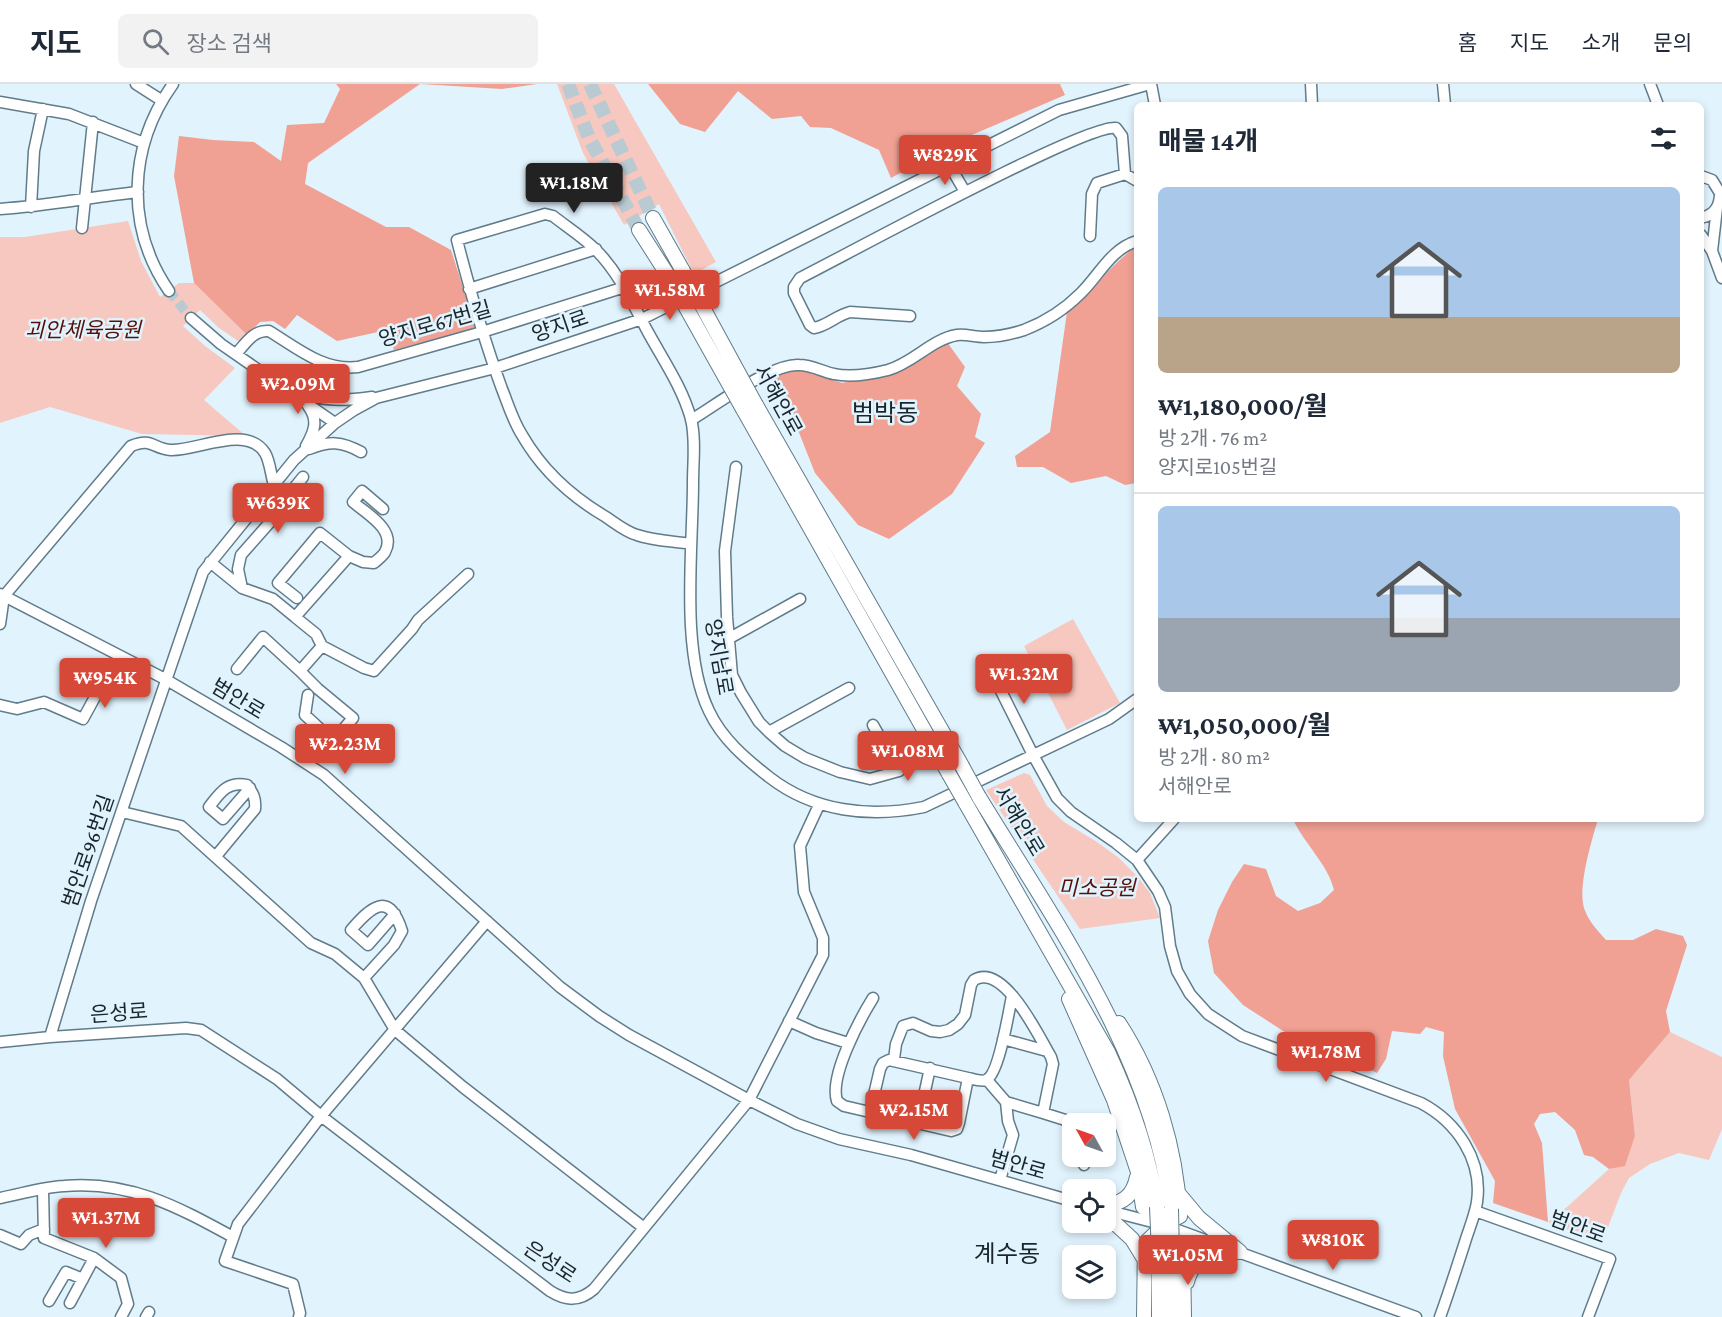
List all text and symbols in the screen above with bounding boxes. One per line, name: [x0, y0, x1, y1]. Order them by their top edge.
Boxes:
search box: [118, 14, 538, 68]
icon: search: [139, 25, 172, 58]
text: 지도: [30, 28, 82, 59]
text: 장소 검색: [187, 31, 272, 56]
text: 홈: [1458, 31, 1477, 55]
text: 지도: [1510, 31, 1549, 55]
text: 소개: [1582, 31, 1620, 55]
text: 문의: [1653, 31, 1692, 55]
icon: filters: [1647, 122, 1680, 155]
text: 매물 14개: [1158, 127, 1259, 156]
pin: ₩829K: [903, 135, 987, 186]
text: ₩829K: [913, 143, 977, 165]
pin: ₩1.18M: [525, 163, 623, 214]
text: ₩1.18M: [540, 171, 608, 193]
icon: home: [1365, 226, 1473, 334]
pin: ₩1.58M: [621, 270, 719, 321]
text: ₩1.58M: [635, 278, 705, 300]
street label: 양지로67번길: [376, 296, 494, 352]
street label: 양지로: [529, 305, 591, 347]
park label: 괴안체육공원: [25, 318, 143, 342]
street label: 서해안로: [749, 360, 807, 440]
pin: ₩2.09M: [249, 364, 347, 415]
text: ₩2.09M: [261, 372, 335, 394]
text: ₩1,180,000/월: [1158, 392, 1328, 421]
district label: 범박동: [852, 399, 918, 426]
text: 방 2개 · 76 m²: [1158, 427, 1267, 449]
text: 양지로105번길: [1158, 456, 1277, 478]
pin: ₩639K: [236, 483, 320, 534]
text: ₩639K: [247, 491, 309, 513]
icon: home: [1365, 545, 1473, 653]
street label: 양지남로: [700, 617, 738, 697]
pin: ₩1.32M: [975, 654, 1073, 705]
pin: ₩954K: [63, 658, 147, 709]
text: ₩1.32M: [989, 662, 1059, 684]
text: ₩954K: [74, 666, 136, 688]
street label: 범안로: [207, 674, 269, 724]
text: ₩1,050,000/월: [1158, 711, 1331, 740]
pin: ₩2.23M: [296, 724, 394, 775]
pin: ₩1.08M: [859, 731, 957, 782]
text: ₩2.23M: [309, 732, 381, 754]
text: ₩1.08M: [872, 739, 944, 761]
text: 방 2개 · 80 m²: [1158, 746, 1270, 768]
text: 서해안로: [1158, 775, 1232, 797]
street label: 서해안로: [989, 782, 1049, 860]
street label: 범안로96번길: [57, 791, 119, 911]
park label: 미소공원: [1058, 876, 1137, 900]
street label: 은성로: [89, 999, 149, 1027]
pin: ₩1.78M: [1277, 1032, 1375, 1083]
text: ₩1.78M: [1291, 1040, 1361, 1062]
pin: ₩2.15M: [865, 1090, 963, 1141]
text: ₩2.15M: [879, 1098, 949, 1120]
north arrow: [1062, 1113, 1116, 1167]
map controls: [1062, 1113, 1116, 1299]
street label: 범안로: [987, 1145, 1049, 1185]
button: locate: [1062, 1179, 1116, 1233]
pin: ₩1.37M: [57, 1198, 155, 1249]
text: ₩1.37M: [72, 1206, 140, 1228]
street label: 범안로: [1547, 1206, 1609, 1248]
pin: ₩810K: [1291, 1220, 1375, 1271]
text: ₩810K: [1302, 1228, 1364, 1250]
pin: ₩1.05M: [1139, 1235, 1237, 1286]
street label: 은성로: [519, 1236, 581, 1288]
district label: 계수동: [974, 1240, 1040, 1267]
text: ₩1.05M: [1153, 1243, 1224, 1265]
button: layers: [1062, 1245, 1116, 1299]

